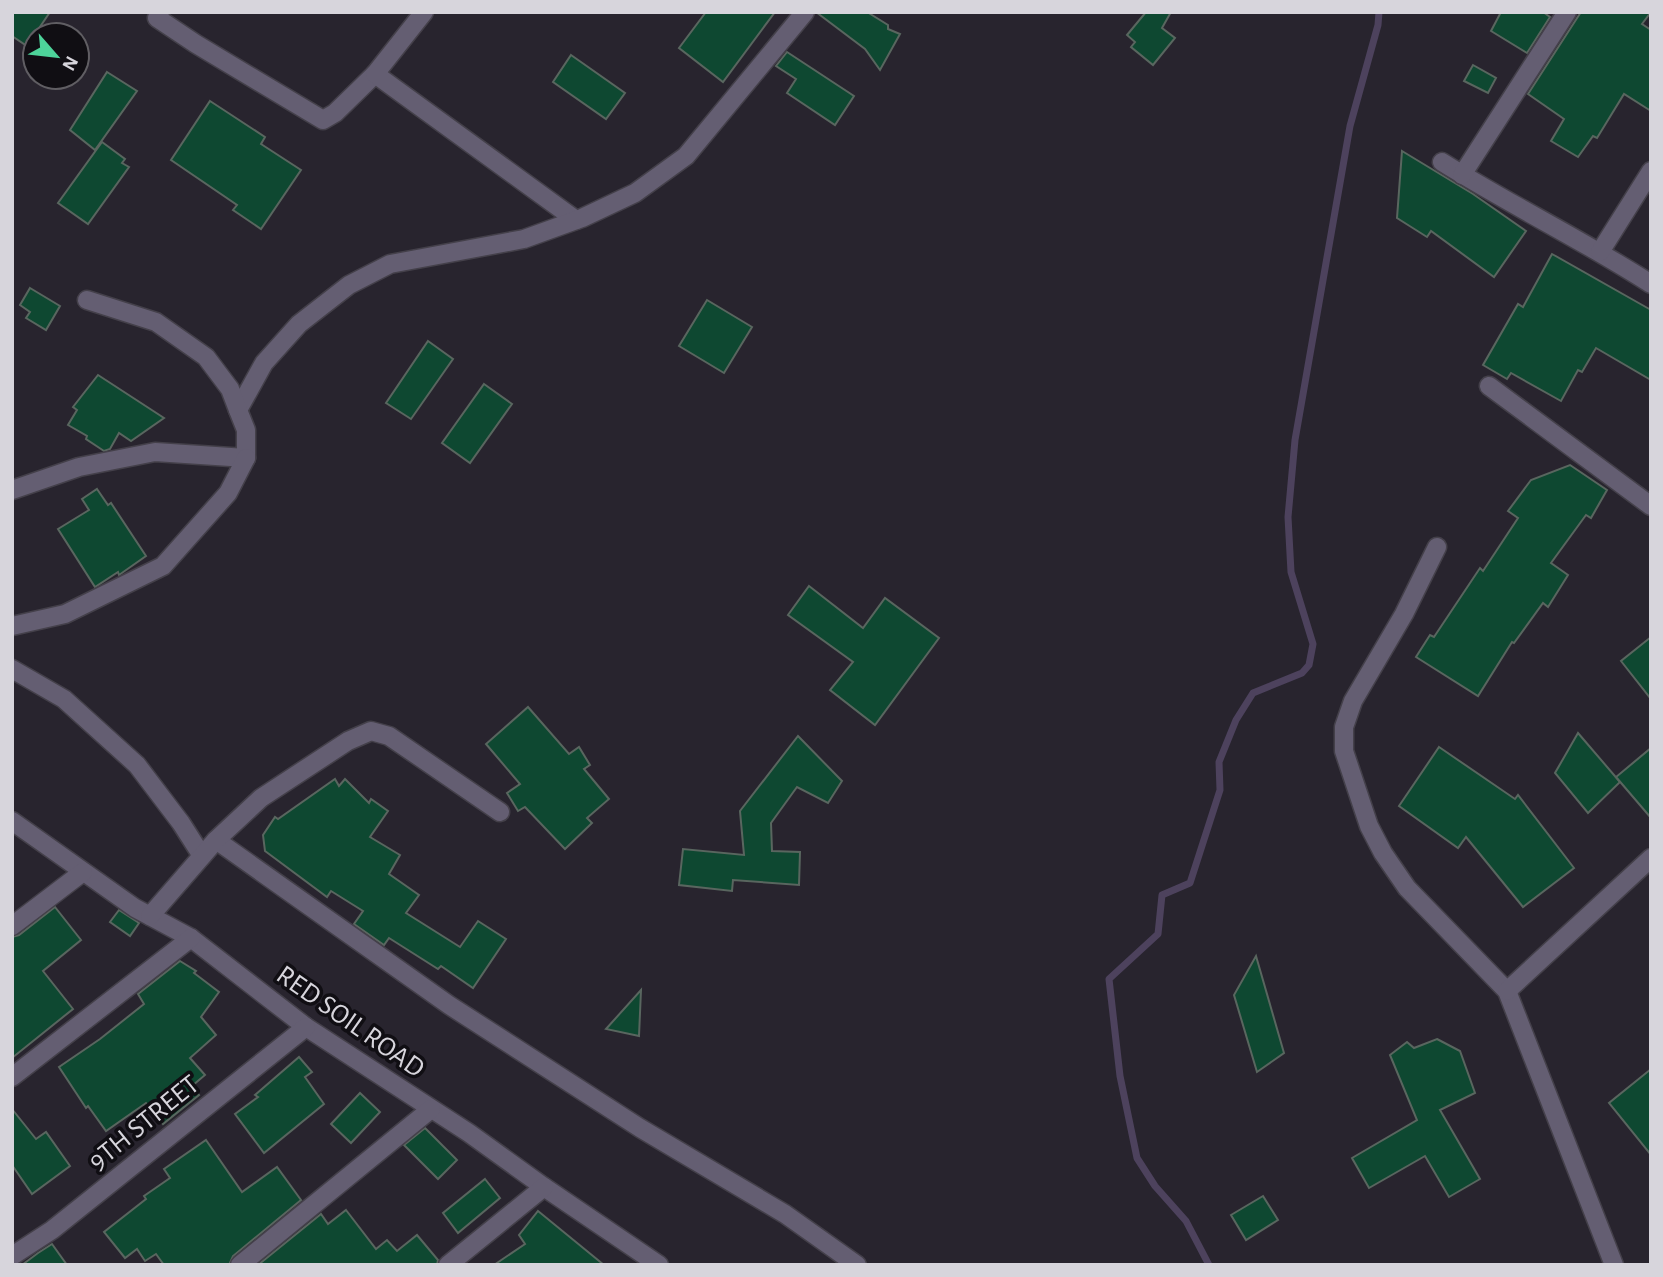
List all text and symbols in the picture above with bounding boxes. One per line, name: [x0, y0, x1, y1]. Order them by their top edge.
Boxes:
north arrow: [21, 21, 91, 91]
text: N: [58, 53, 81, 74]
street label: RED SOIL ROAD: [271, 961, 429, 1083]
street label: 9TH STREET: [83, 1070, 205, 1176]

